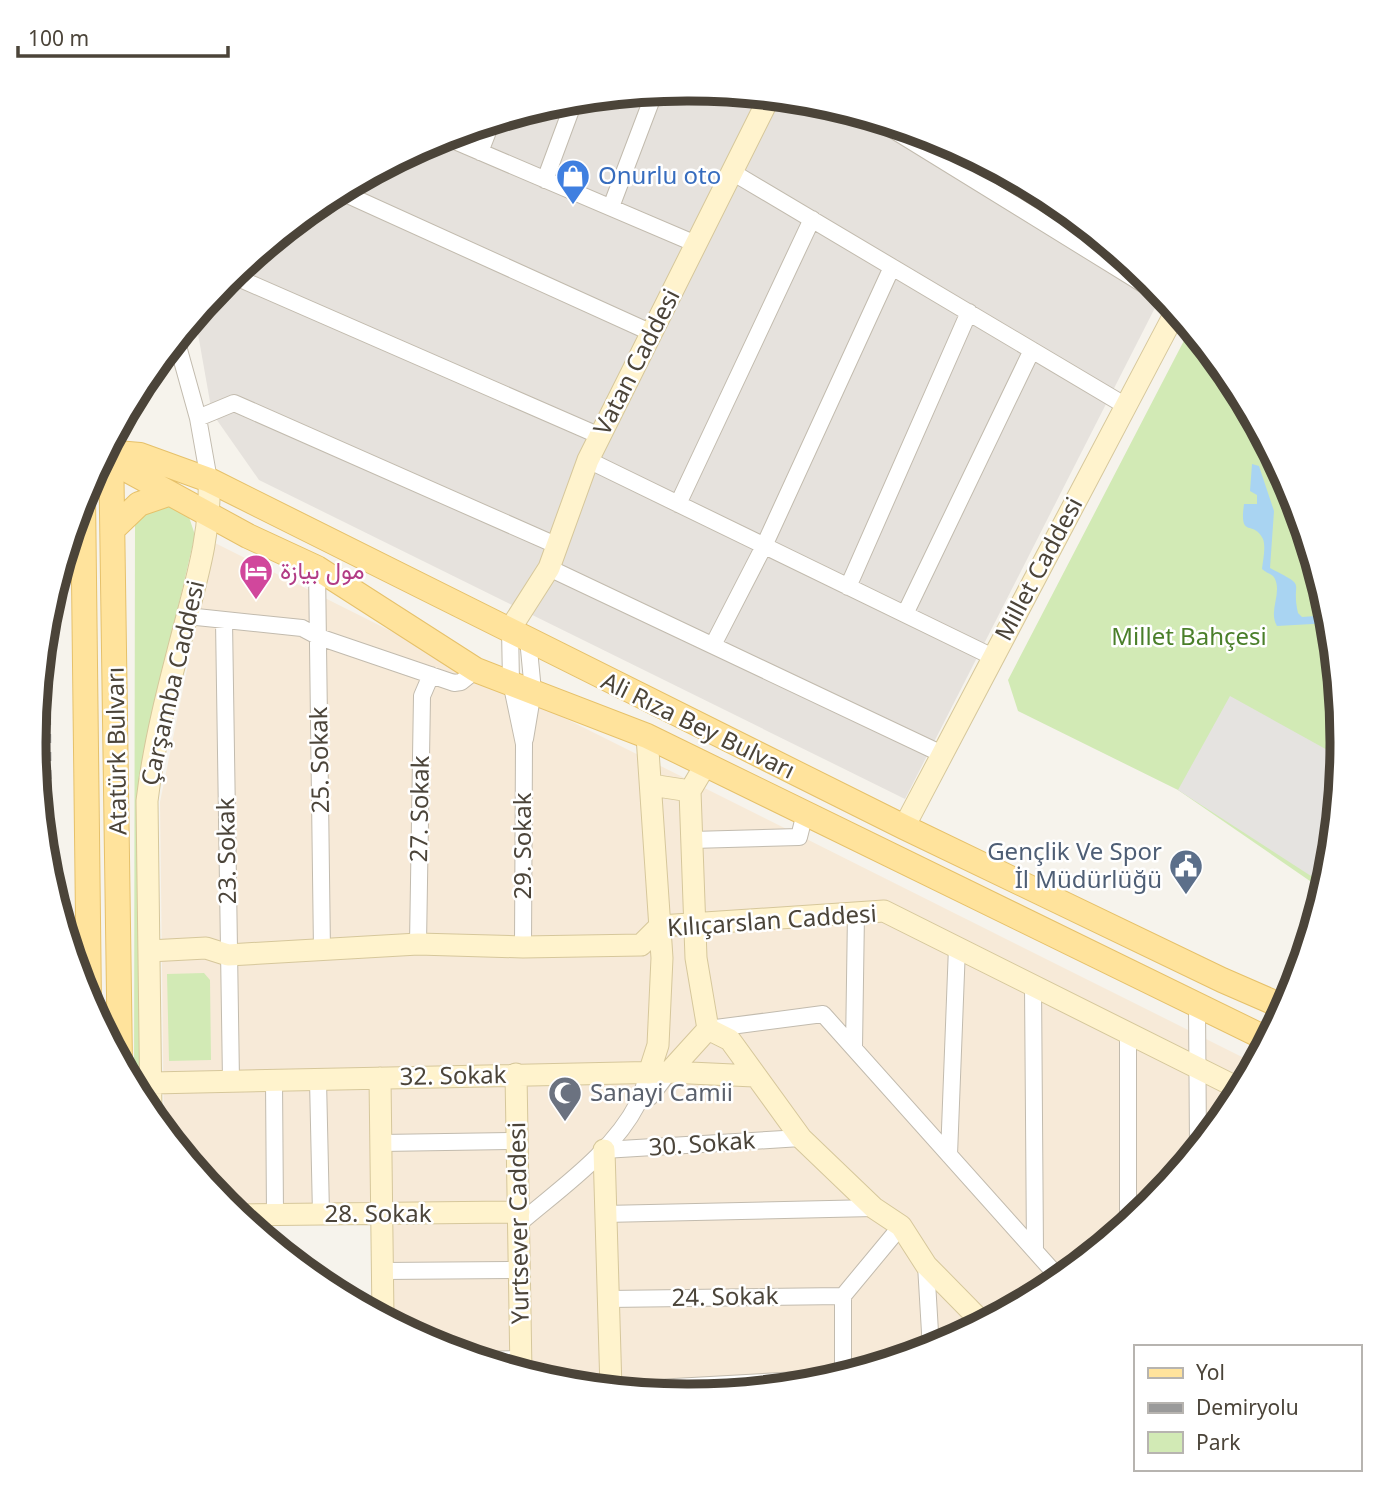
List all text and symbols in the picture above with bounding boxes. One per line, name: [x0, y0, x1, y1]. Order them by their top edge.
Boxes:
scale bar: [18, 14, 228, 58]
text: 100 m: [28, 24, 89, 52]
shop icon: Onurlu oto: [554, 157, 592, 206]
place label: Onurlu oto: [598, 158, 721, 191]
street label: Vatan Caddesi: [585, 283, 687, 440]
street label: Millet Caddesi: [986, 491, 1089, 646]
hotel icon: مول بيازة: [237, 552, 275, 601]
place label: مول بيازة: [280, 553, 365, 586]
street label: Çarşamba Caddesi: [132, 577, 211, 789]
park label: Millet Bahçesi: [1111, 619, 1267, 652]
street label: Ali Rıza Bey Bulvarı: [596, 663, 801, 786]
street label: Atatürk Bulvarı: [98, 667, 133, 835]
street label: 25. Sokak: [301, 706, 336, 814]
street label: 27. Sokak: [401, 755, 436, 863]
street label: 29. Sokak: [505, 792, 538, 899]
street label: 23. Sokak: [208, 797, 243, 905]
place label: Gençlik Ve Spor İl Müdürlüğü: [987, 834, 1162, 895]
public building icon: Gençlik Ve Spor İl Müdürlüğü: [1167, 847, 1205, 896]
street label: Kılıçarslan Caddesi: [666, 896, 878, 943]
street label: 32. Sokak: [399, 1057, 507, 1092]
mosque icon: Sanayi Camii: [546, 1074, 584, 1123]
place label: Sanayi Camii: [590, 1075, 733, 1108]
street label: Yurtsever Caddesi: [499, 1122, 536, 1324]
street label: 30. Sokak: [647, 1122, 757, 1163]
street label: 28. Sokak: [325, 1196, 432, 1229]
street label: 24. Sokak: [671, 1278, 779, 1313]
legend: [1134, 1345, 1361, 1471]
text: Yol: [1196, 1358, 1225, 1386]
text: Demiryolu: [1196, 1393, 1299, 1421]
text: Park: [1196, 1428, 1241, 1456]

